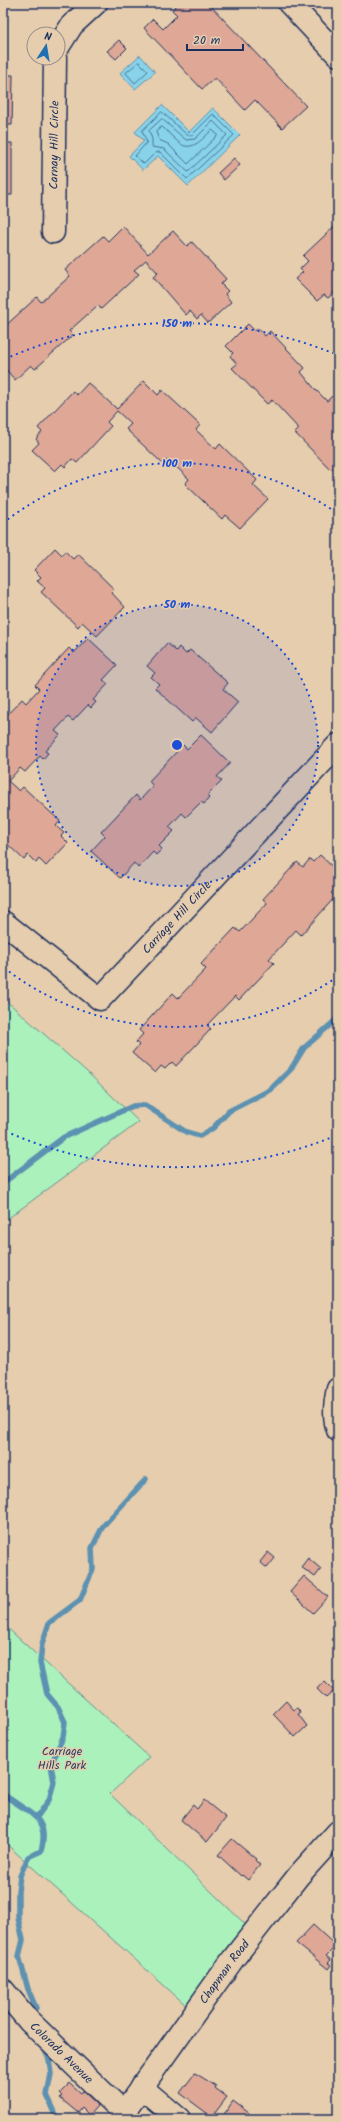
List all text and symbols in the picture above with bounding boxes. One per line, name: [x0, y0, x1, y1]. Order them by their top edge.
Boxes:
north arrow: [26, 26, 66, 66]
scale bar: [187, 26, 243, 52]
text: N: [43, 28, 53, 47]
text: 20 m: [193, 31, 221, 50]
street label: Carnay Hill Circle: [44, 100, 65, 189]
text: 150 m: [162, 314, 192, 333]
text: 100 m: [162, 454, 192, 473]
text: 50 m: [163, 595, 191, 614]
centre of rings: [170, 738, 184, 752]
street label: Carriage Hill Circle: [138, 876, 217, 959]
park label: Carriage Hills Park: [38, 1742, 87, 1775]
street label: Chapman Road: [195, 1935, 255, 2008]
street label: Colorado Avenue: [25, 2018, 98, 2089]

